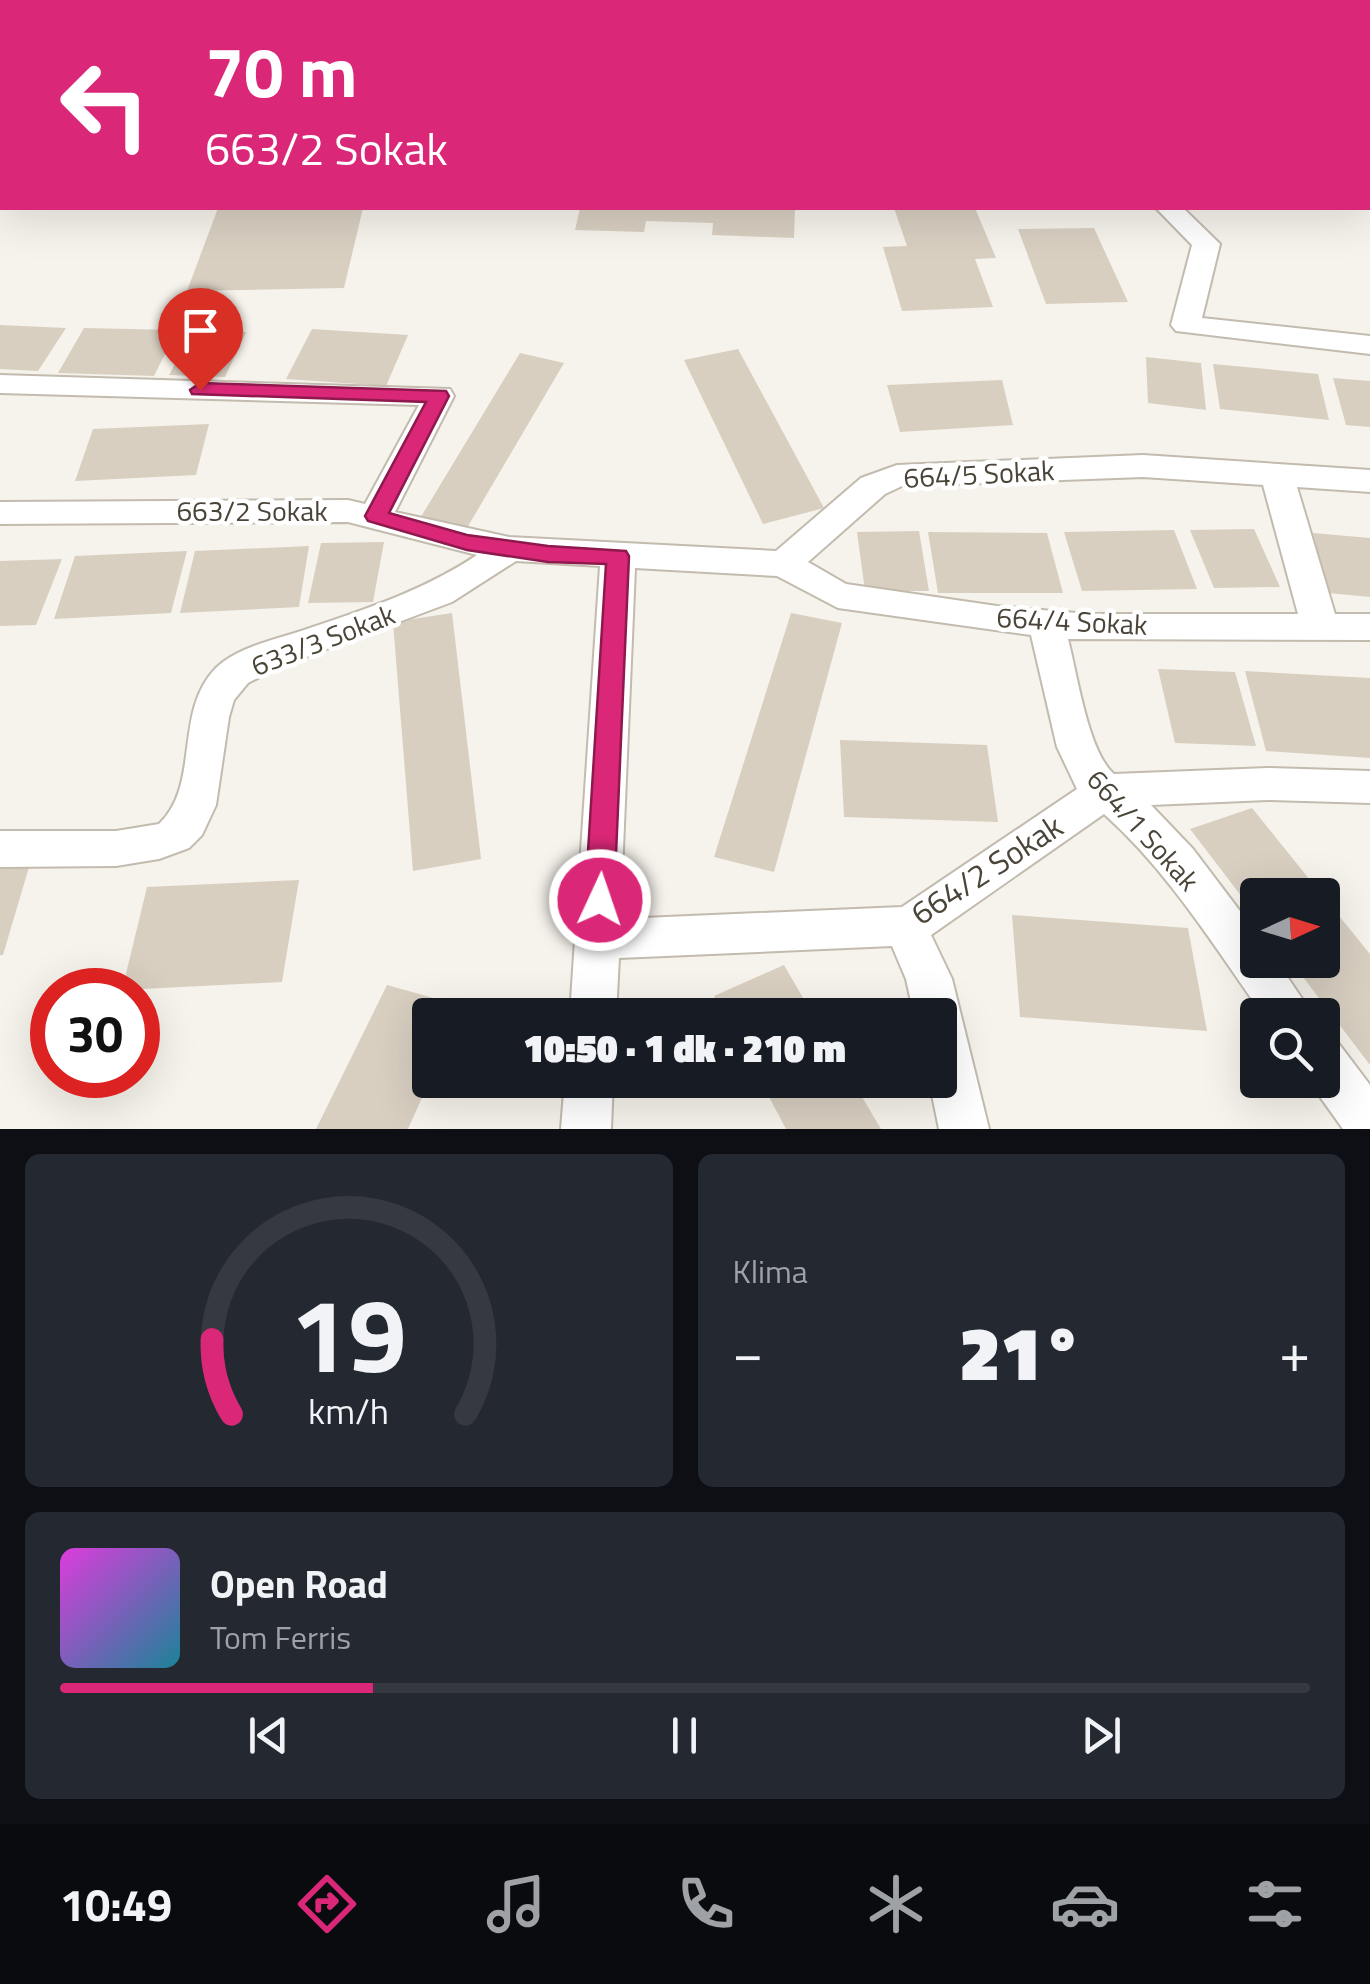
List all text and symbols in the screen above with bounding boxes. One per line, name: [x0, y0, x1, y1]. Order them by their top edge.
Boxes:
text: 70 m: [205, 18, 358, 124]
icon: left: [40, 40, 170, 170]
text: 663/2 Sokak: [205, 114, 448, 182]
pin: [158, 288, 243, 391]
icon: arrive: [173, 303, 228, 358]
street label: 664/5 Sokak: [902, 448, 1056, 499]
street label: 663/2 Sokak: [176, 489, 328, 532]
street label: 633/3 Sokak: [245, 592, 401, 687]
street label: 664/4 Sokak: [995, 595, 1149, 646]
street label: 664/1 Sokak: [1077, 759, 1210, 900]
street label: 664/2 Sokak: [901, 802, 1072, 936]
position arrow: [548, 848, 652, 952]
north arrow: [1240, 878, 1340, 978]
map controls: [1240, 878, 1340, 1098]
speed limit sign: 30: [30, 968, 160, 1098]
button: search: [1240, 998, 1340, 1098]
text: 10:50 · 1 dk · 210 m: [523, 1019, 846, 1077]
text: Klima: [733, 1247, 808, 1295]
text: 19: [291, 1254, 407, 1412]
text: 21°: [959, 1295, 1083, 1409]
text: −: [733, 1310, 763, 1393]
text: +: [1279, 1310, 1310, 1393]
text: km/h: [308, 1383, 389, 1438]
text: Open Road: [210, 1555, 388, 1613]
text: Tom Ferris: [210, 1613, 351, 1661]
icon: previous: [241, 1708, 296, 1763]
icon: pause: [657, 1708, 712, 1763]
icon: next: [1074, 1708, 1129, 1763]
icon: directions: [292, 1869, 362, 1939]
icon: music: [481, 1869, 551, 1939]
icon: phone: [671, 1869, 741, 1939]
icon: climate: [861, 1869, 931, 1939]
icon: car: [1050, 1869, 1120, 1939]
icon: filters: [1240, 1869, 1310, 1939]
text: 10:49: [60, 1870, 172, 1938]

